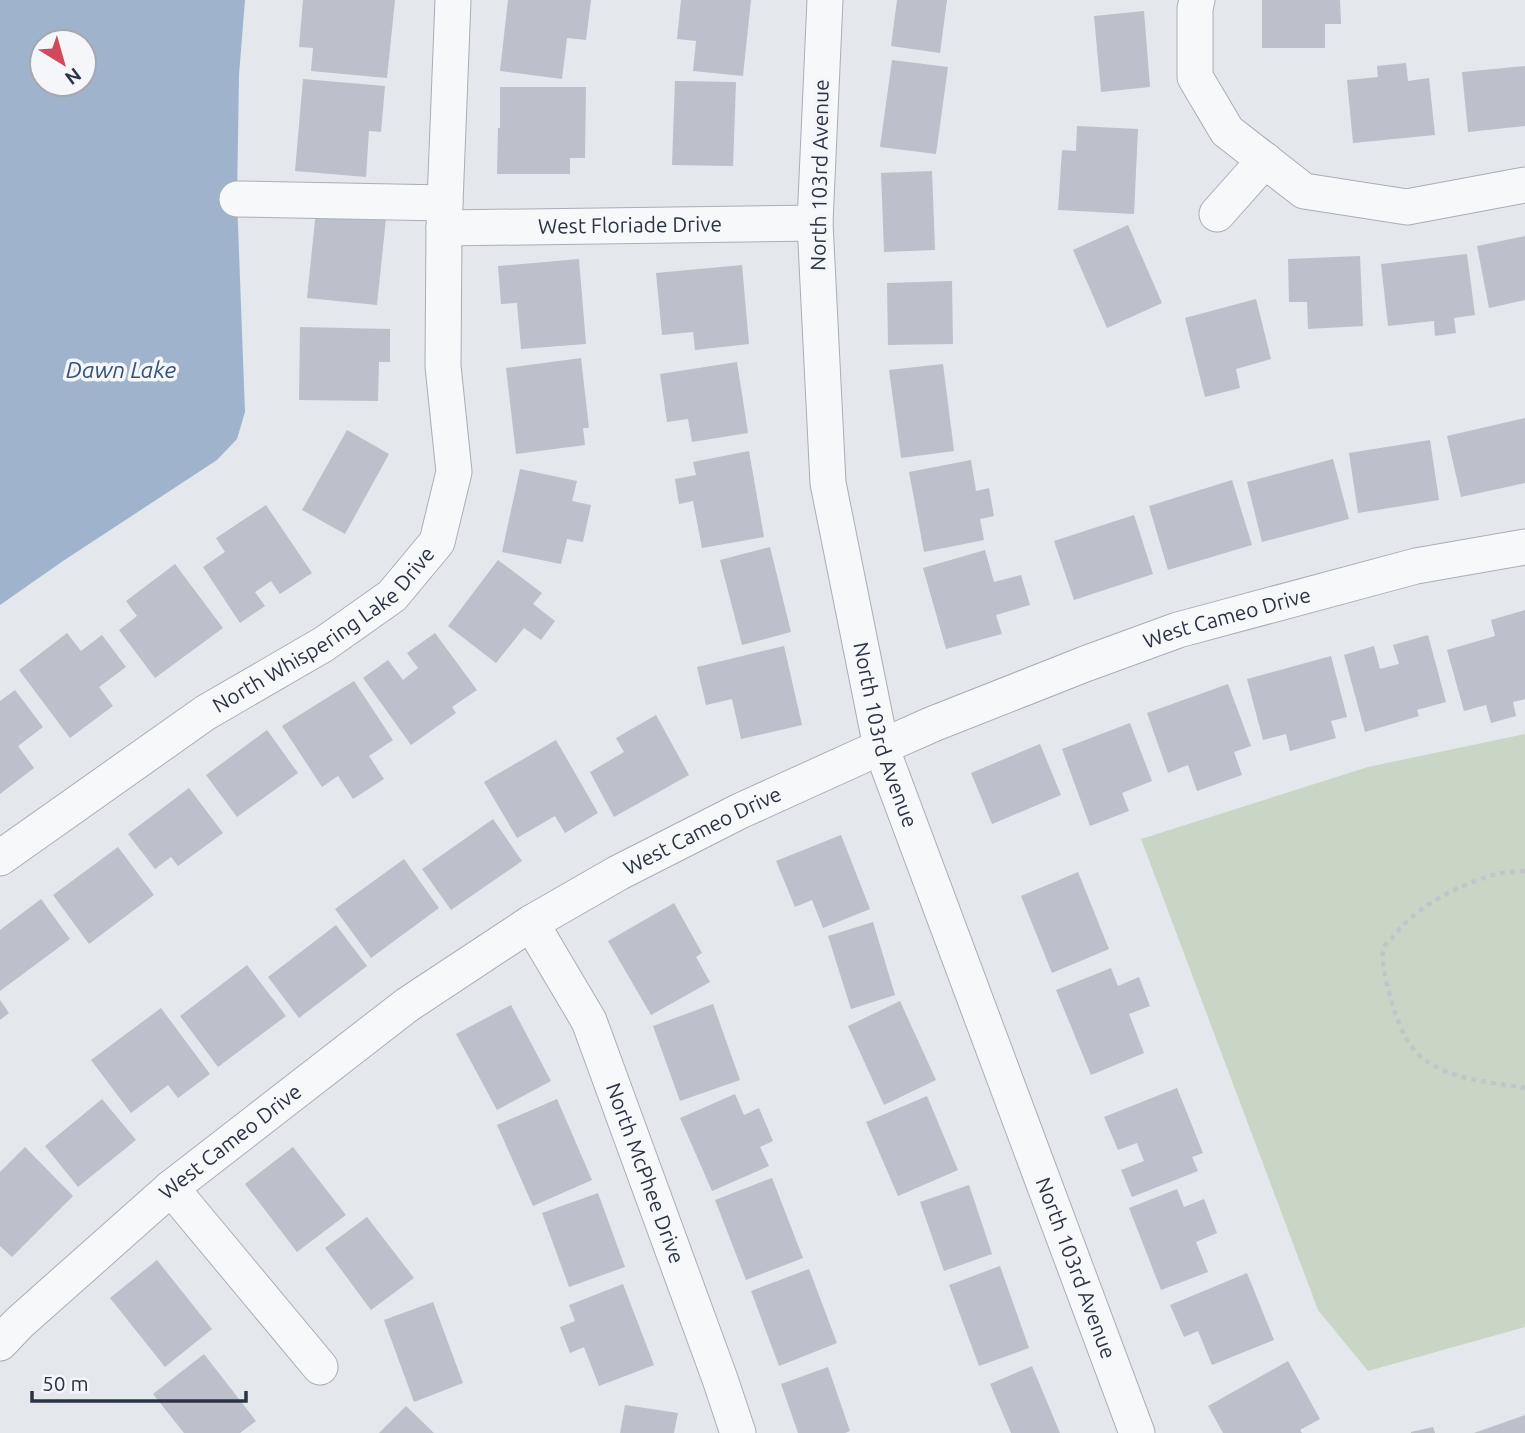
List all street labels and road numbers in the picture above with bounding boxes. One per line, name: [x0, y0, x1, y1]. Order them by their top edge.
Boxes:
street label: North 103rd Avenue: [805, 79, 833, 271]
street label: West Floriade Drive: [538, 211, 722, 238]
street label: North Whispering Lake Drive: [208, 542, 439, 717]
street label: West Cameo Drive: [1140, 582, 1313, 653]
street label: North 103rd Avenue: [849, 640, 923, 831]
street label: West Cameo Drive: [619, 781, 785, 879]
street label: West Cameo Drive: [154, 1079, 306, 1204]
street label: North McPhee Drive: [602, 1079, 690, 1267]
street label: North 103rd Avenue: [1032, 1174, 1121, 1362]

